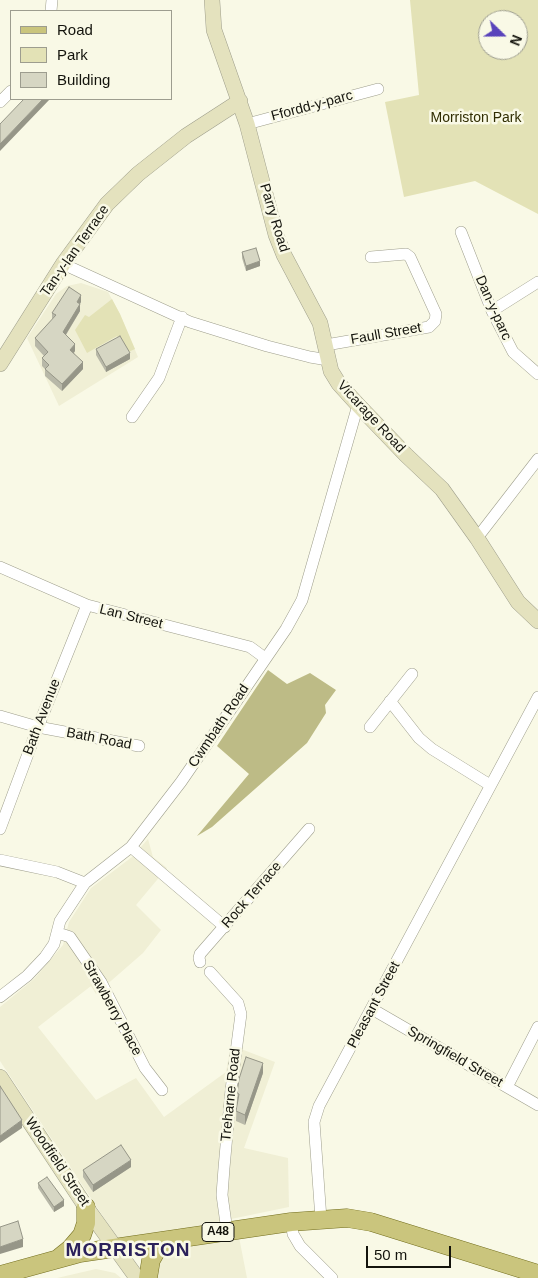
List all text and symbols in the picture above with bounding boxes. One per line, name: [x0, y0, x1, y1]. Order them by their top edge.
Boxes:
legend: [10, 10, 172, 100]
north arrow: [478, 10, 528, 60]
text: Road: [57, 21, 93, 38]
text: N: [507, 33, 525, 48]
text: Park: [57, 46, 88, 63]
text: Building: [57, 71, 110, 88]
street label: Ffordd-y-parc: [269, 87, 355, 125]
park label: Morriston Park: [430, 110, 522, 126]
street label: Parry Road: [256, 182, 292, 254]
street label: Tan-y-lan Terrace: [37, 202, 113, 300]
street label: Dan-y-parc: [471, 273, 515, 343]
street label: Faull Street: [349, 320, 423, 348]
street label: Vicarage Road: [333, 377, 409, 457]
street label: Lan Street: [98, 601, 164, 633]
street label: Bath Avenue: [20, 677, 64, 757]
street label: Cwmbath Road: [185, 681, 253, 771]
street label: Bath Road: [65, 724, 133, 754]
street label: Rock Terrace: [219, 858, 285, 932]
street label: Strawberry Place: [79, 957, 145, 1059]
street label: Pleasant Street: [344, 959, 404, 1051]
street label: Springfield Street: [404, 1023, 506, 1091]
street label: Treharne Road: [218, 1048, 244, 1142]
street label: Woodfield Street: [21, 1115, 93, 1209]
road number: A48: [202, 1222, 234, 1242]
scale bar: [368, 1236, 453, 1268]
district label: MORRISTON: [64, 1240, 192, 1262]
text: 50 m: [374, 1246, 407, 1263]

